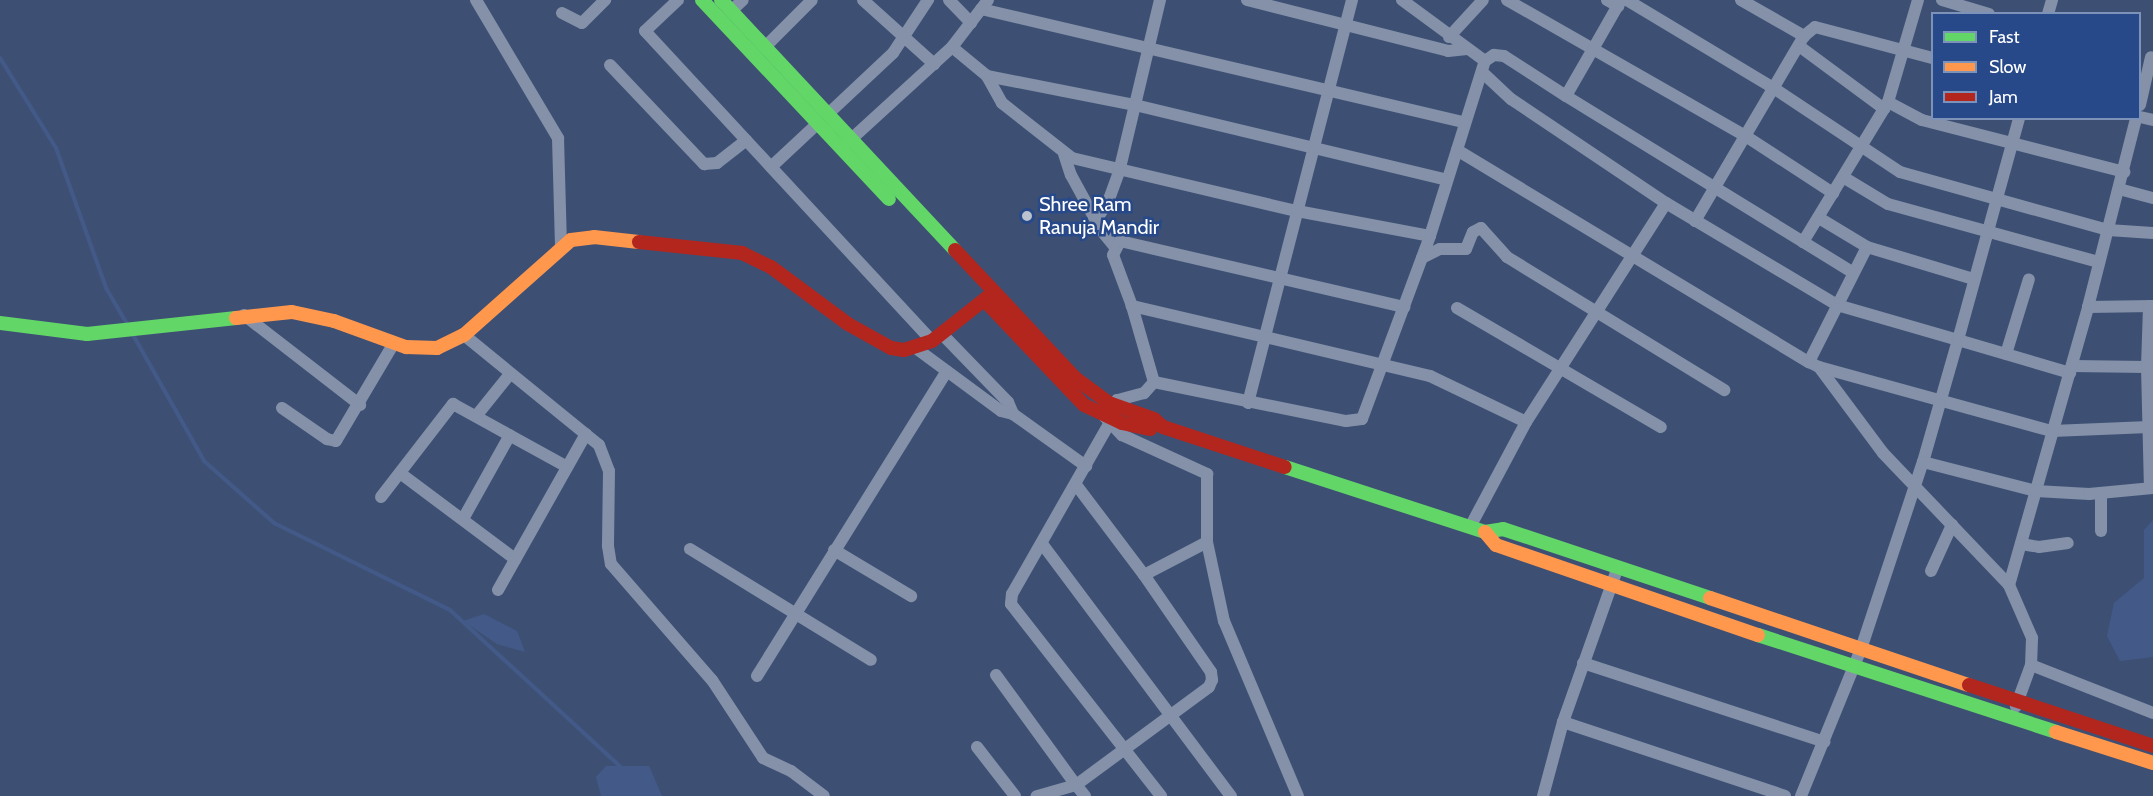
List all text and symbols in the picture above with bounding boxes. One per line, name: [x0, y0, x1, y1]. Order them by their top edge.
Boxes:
legend: [1931, 12, 2141, 120]
text: Fast: [1989, 26, 2020, 48]
text: Slow: [1989, 56, 2026, 78]
text: Jam: [1989, 86, 2018, 108]
place label: Shree Ram Ranuja Mandir: [1039, 192, 1159, 239]
marker: Shree Ram Ranuja Mandir: [1020, 209, 1034, 223]

